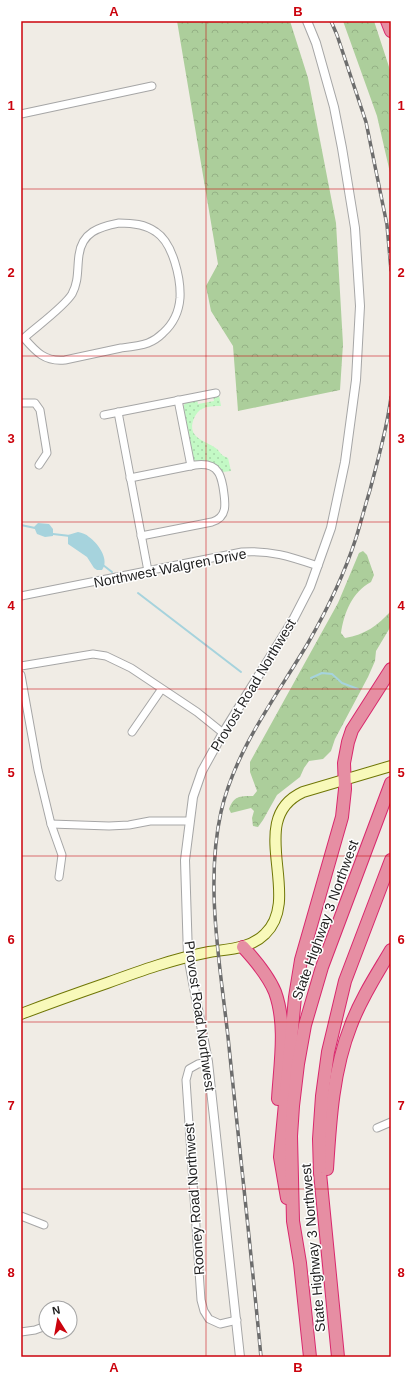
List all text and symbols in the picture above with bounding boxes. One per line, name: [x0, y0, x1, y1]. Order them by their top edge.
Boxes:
text: A: [109, 4, 119, 19]
text: B: [293, 4, 303, 19]
text: 1: [7, 98, 15, 113]
text: 1: [397, 98, 405, 113]
text: 2: [7, 265, 15, 280]
text: 2: [397, 265, 405, 280]
text: 3: [7, 431, 15, 446]
text: 3: [397, 431, 405, 446]
street label: Northwest Walgren Drive: [92, 545, 248, 591]
text: 4: [7, 598, 15, 613]
text: 4: [397, 598, 405, 613]
street label: Provost Road Northwest: [207, 616, 299, 754]
text: 5: [7, 765, 15, 780]
text: 5: [397, 765, 405, 780]
street label: State Highway 3 Northwest: [289, 838, 361, 1002]
text: 6: [7, 932, 15, 947]
text: 6: [397, 932, 405, 947]
street label: Provost Road Northwest: [182, 940, 218, 1092]
text: 7: [7, 1098, 15, 1113]
text: 7: [397, 1098, 405, 1113]
street label: Rooney Road Northwest: [181, 1122, 207, 1276]
street label: State Highway 3 Northwest: [298, 1163, 328, 1333]
text: 8: [7, 1265, 15, 1280]
text: 8: [397, 1265, 405, 1280]
north arrow: [38, 1300, 78, 1340]
text: N: [51, 1304, 61, 1317]
text: A: [109, 1360, 119, 1375]
text: B: [293, 1360, 303, 1375]

